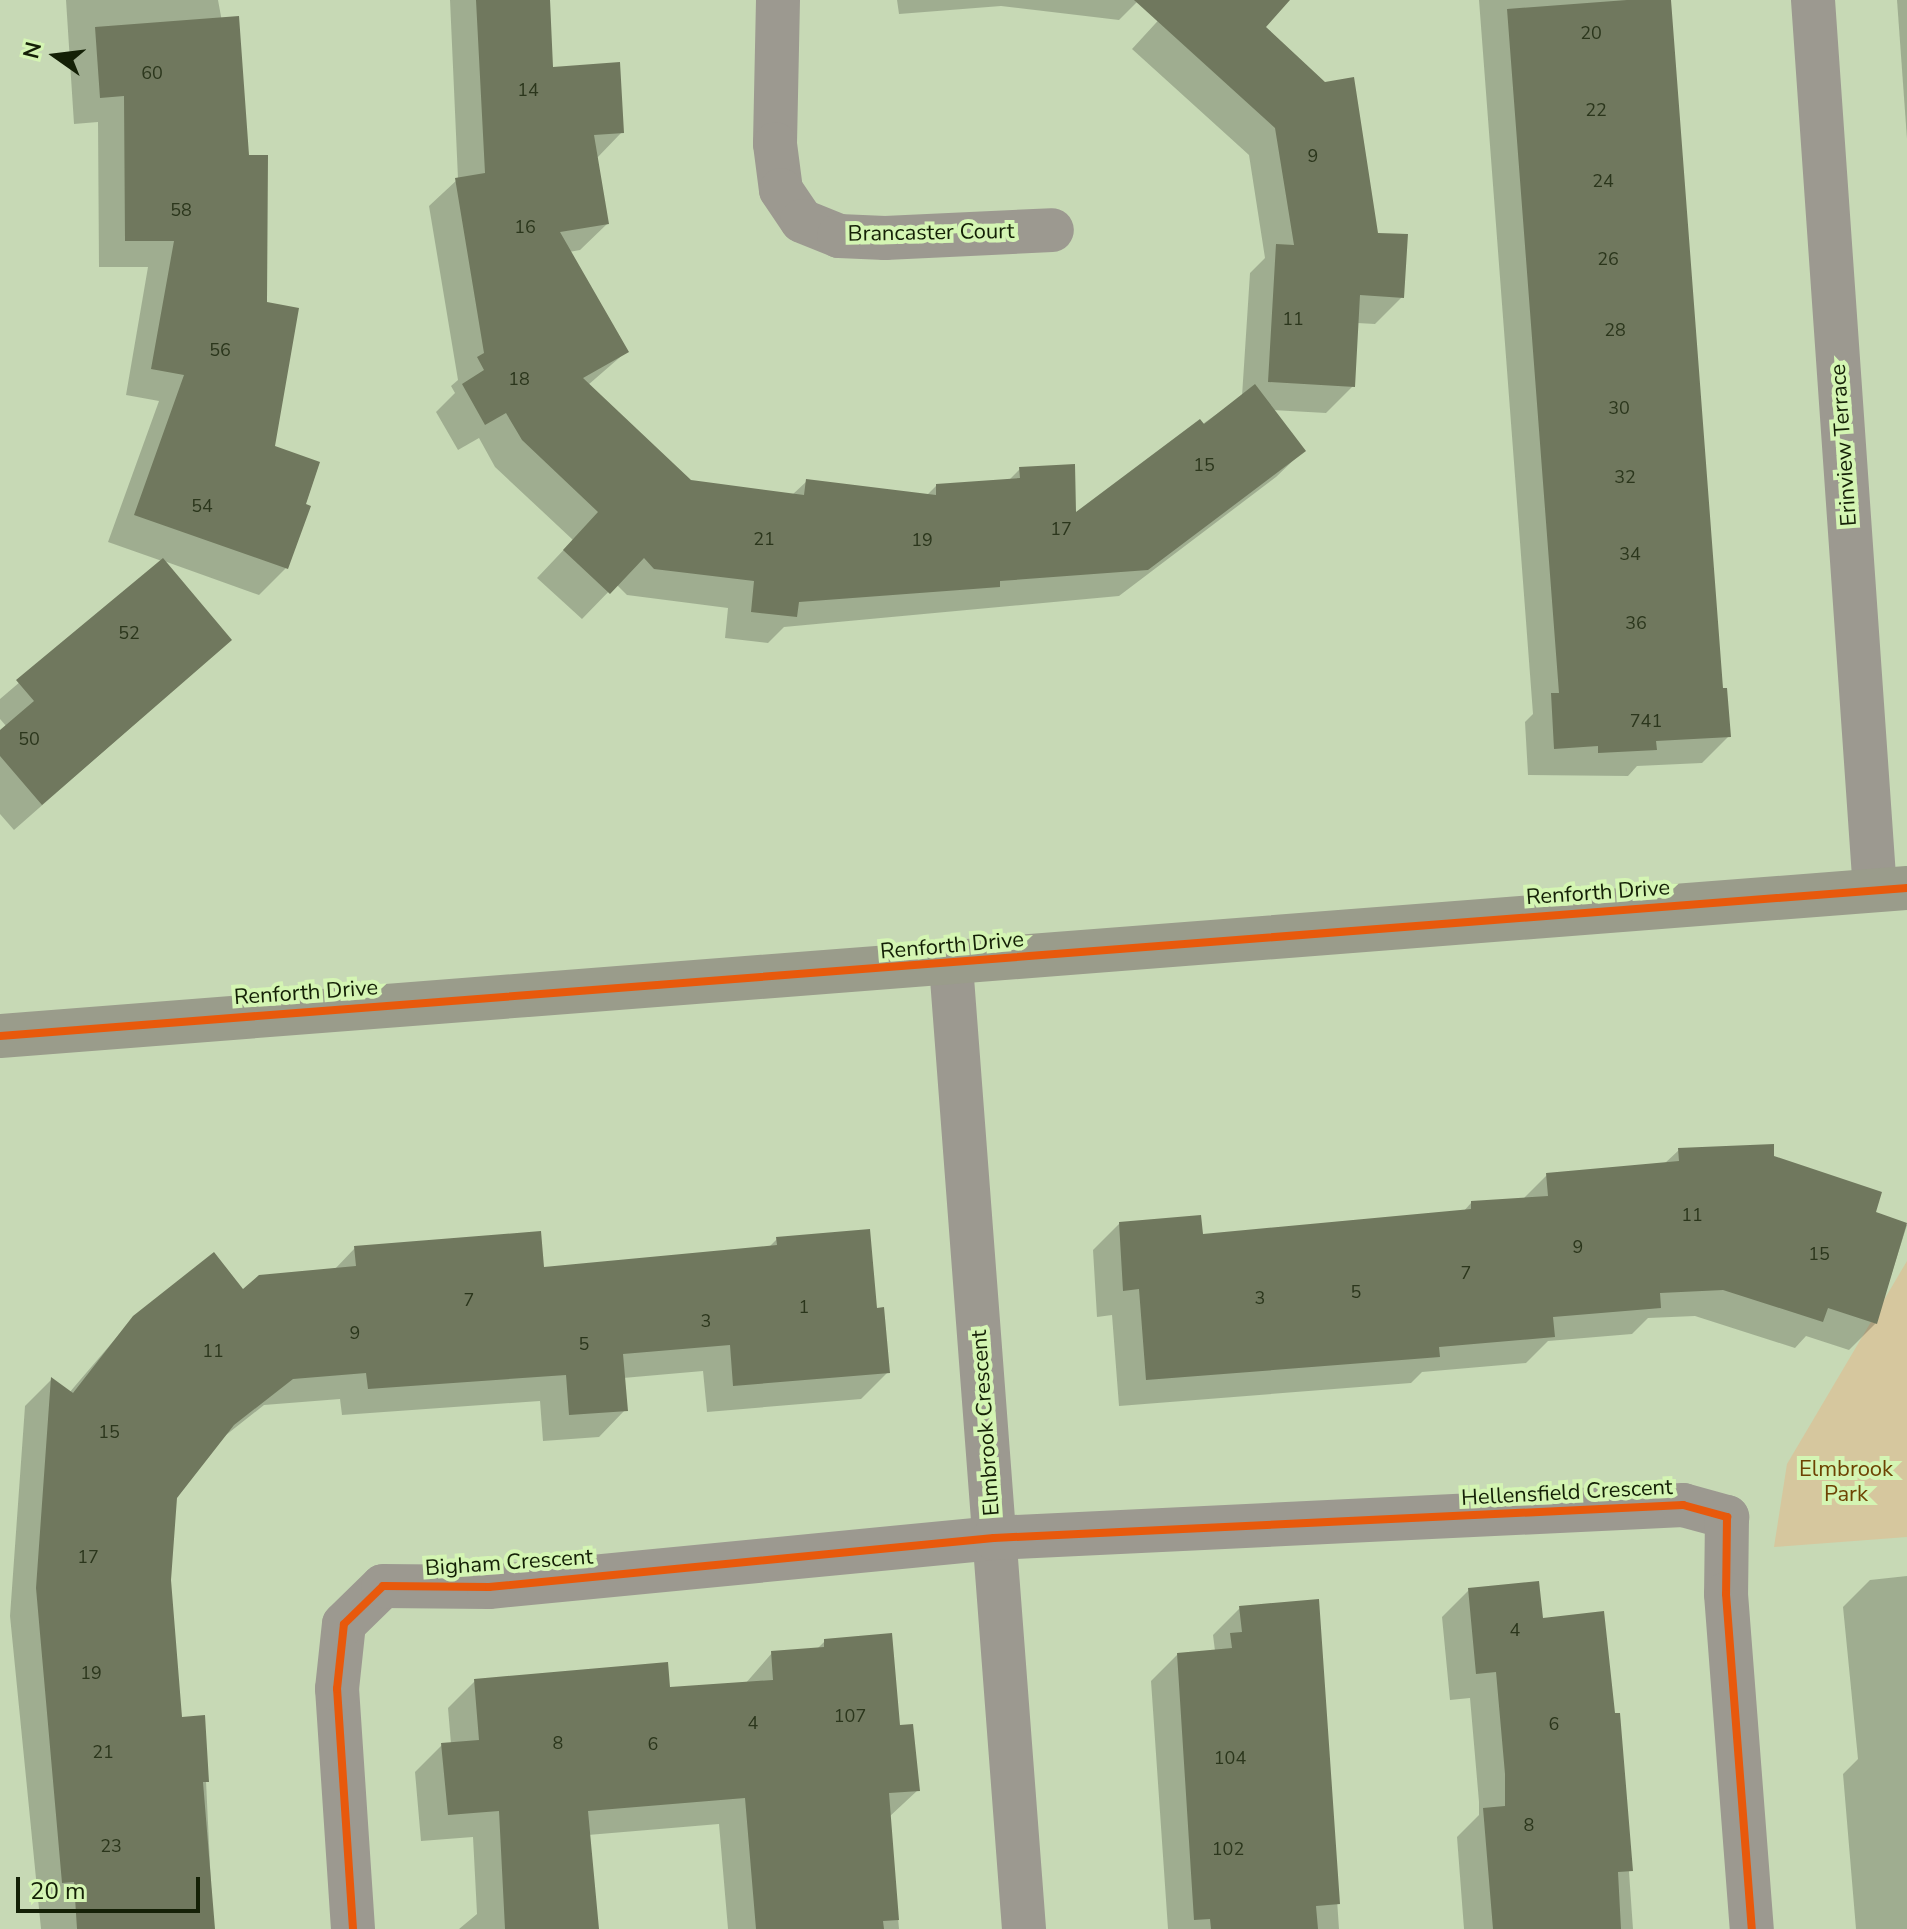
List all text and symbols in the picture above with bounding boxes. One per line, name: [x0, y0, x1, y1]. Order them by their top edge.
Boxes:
north arrow: [16, 16, 96, 96]
house number: 20: [1580, 22, 1602, 44]
text: N: [16, 39, 49, 62]
house number: 60: [141, 62, 163, 84]
house number: 14: [517, 79, 539, 101]
house number: 22: [1585, 99, 1607, 121]
house number: 9: [1308, 145, 1318, 167]
house number: 24: [1592, 170, 1614, 192]
house number: 58: [170, 199, 192, 221]
house number: 16: [514, 216, 536, 238]
street label: Brancaster Court: [847, 218, 1015, 248]
house number: 26: [1597, 248, 1619, 270]
house number: 11: [1282, 308, 1304, 330]
house number: 28: [1604, 319, 1626, 341]
house number: 56: [209, 339, 231, 361]
street label: Erinview Terrace: [1825, 363, 1863, 527]
house number: 18: [508, 368, 530, 390]
house number: 30: [1608, 397, 1630, 419]
house number: 15: [1193, 454, 1215, 476]
house number: 32: [1614, 466, 1636, 488]
house number: 54: [191, 495, 213, 517]
house number: 17: [1050, 518, 1072, 540]
house number: 21: [753, 528, 775, 550]
house number: 19: [911, 529, 933, 551]
house number: 34: [1619, 543, 1641, 565]
house number: 36: [1625, 612, 1647, 634]
house number: 52: [118, 622, 140, 644]
house number: 741: [1630, 710, 1662, 732]
house number: 50: [18, 728, 40, 750]
street label: Renforth Drive: [1525, 875, 1671, 911]
street label: Renforth Drive: [879, 927, 1025, 965]
street label: Renforth Drive: [233, 975, 379, 1011]
house number: 11: [1681, 1204, 1703, 1226]
house number: 9: [1573, 1236, 1583, 1258]
house number: 15: [1808, 1243, 1830, 1265]
house number: 7: [1461, 1262, 1471, 1284]
house number: 5: [1351, 1281, 1361, 1303]
house number: 3: [1255, 1287, 1265, 1309]
house number: 7: [464, 1289, 474, 1311]
house number: 1: [799, 1296, 809, 1318]
house number: 3: [701, 1310, 711, 1332]
house number: 9: [350, 1322, 360, 1344]
street label: Elmbrook Crescent: [966, 1329, 1006, 1517]
house number: 5: [579, 1333, 589, 1355]
house number: 11: [202, 1340, 224, 1362]
house number: 15: [98, 1421, 120, 1443]
park label: Elmbrook Park: [1799, 1456, 1893, 1508]
street label: Hellensfield Crescent: [1461, 1474, 1673, 1512]
street label: Bigham Crescent: [424, 1544, 594, 1582]
house number: 17: [77, 1546, 99, 1568]
house number: 4: [1510, 1619, 1520, 1641]
house number: 19: [80, 1662, 102, 1684]
house number: 107: [834, 1705, 866, 1727]
house number: 4: [748, 1712, 758, 1734]
house number: 6: [1549, 1713, 1559, 1735]
house number: 8: [553, 1732, 563, 1754]
house number: 6: [648, 1733, 658, 1755]
house number: 21: [92, 1741, 114, 1763]
house number: 104: [1214, 1747, 1246, 1769]
house number: 8: [1524, 1814, 1534, 1836]
house number: 23: [100, 1835, 122, 1857]
house number: 102: [1212, 1838, 1244, 1860]
scale bar: [20, 1861, 204, 1911]
text: 20 m: [30, 1875, 86, 1907]

